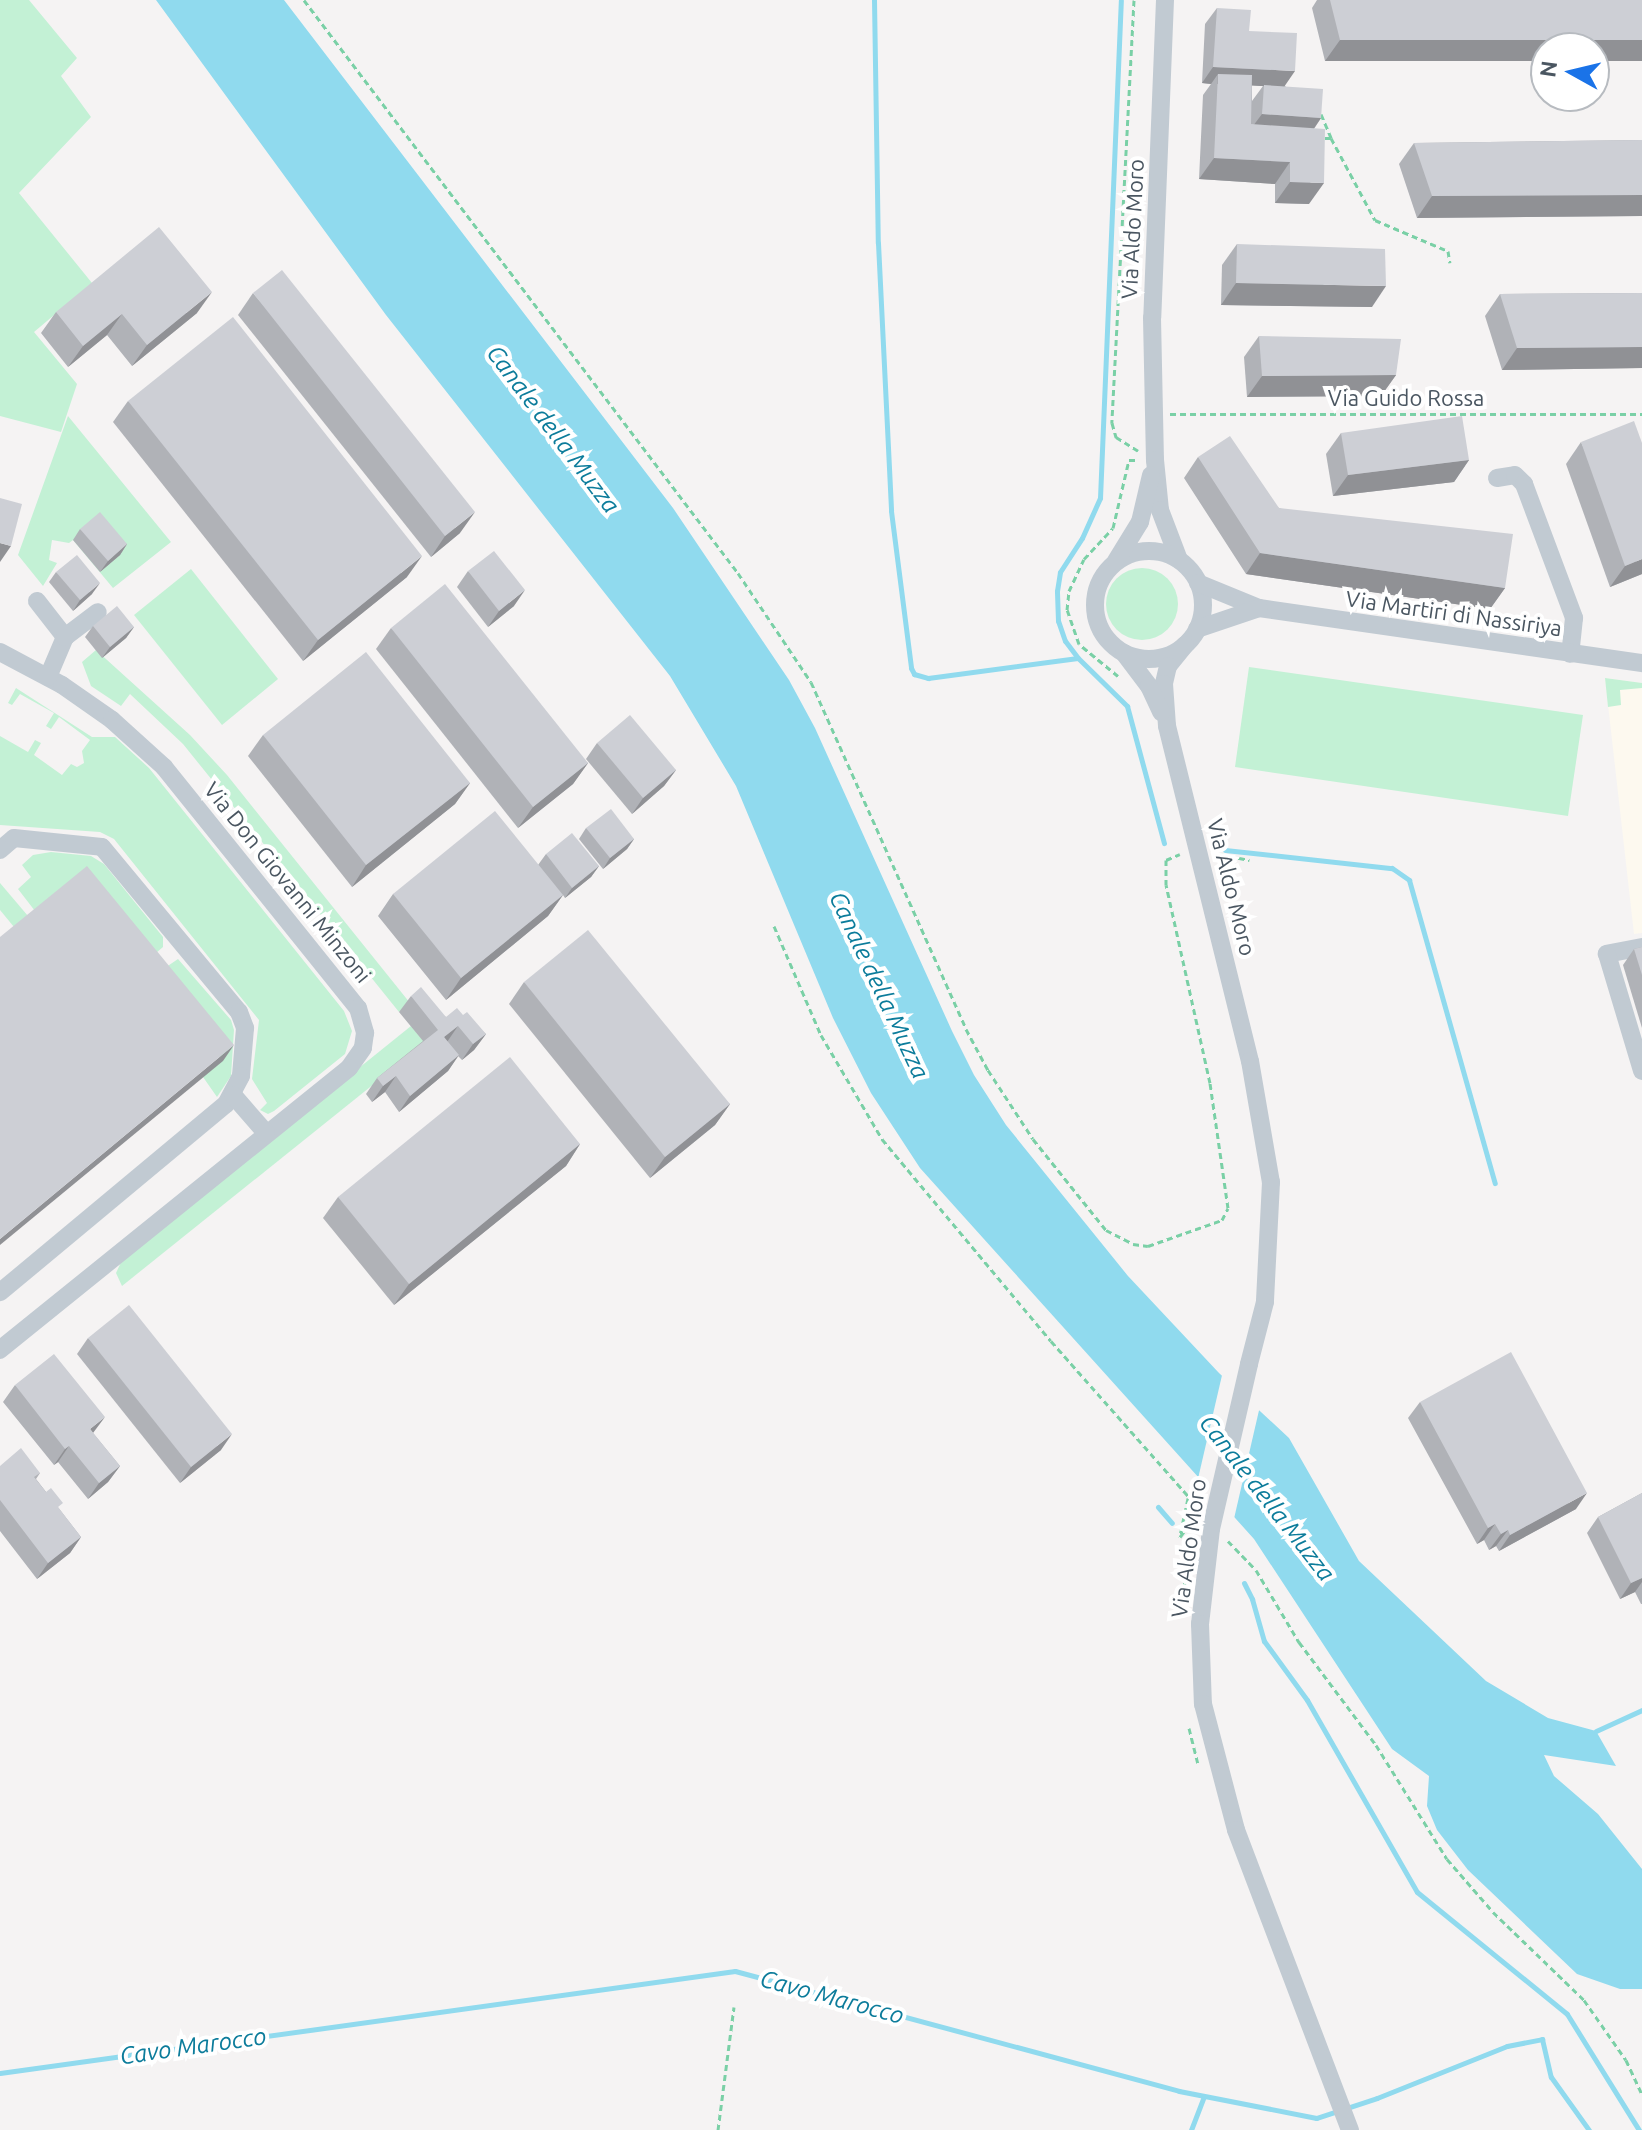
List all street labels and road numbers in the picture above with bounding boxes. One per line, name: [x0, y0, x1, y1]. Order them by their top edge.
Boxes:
street label: Via Aldo Moro: [1115, 158, 1149, 300]
street label: Via Guido Rossa: [1328, 385, 1484, 411]
street label: Via Martiri di Nassiriya: [1344, 585, 1564, 641]
street label: Via Don Giovanni Minzoni: [199, 776, 377, 988]
street label: Via Aldo Moro: [1202, 816, 1262, 958]
street label: Via Aldo Moro: [1165, 1477, 1211, 1619]

